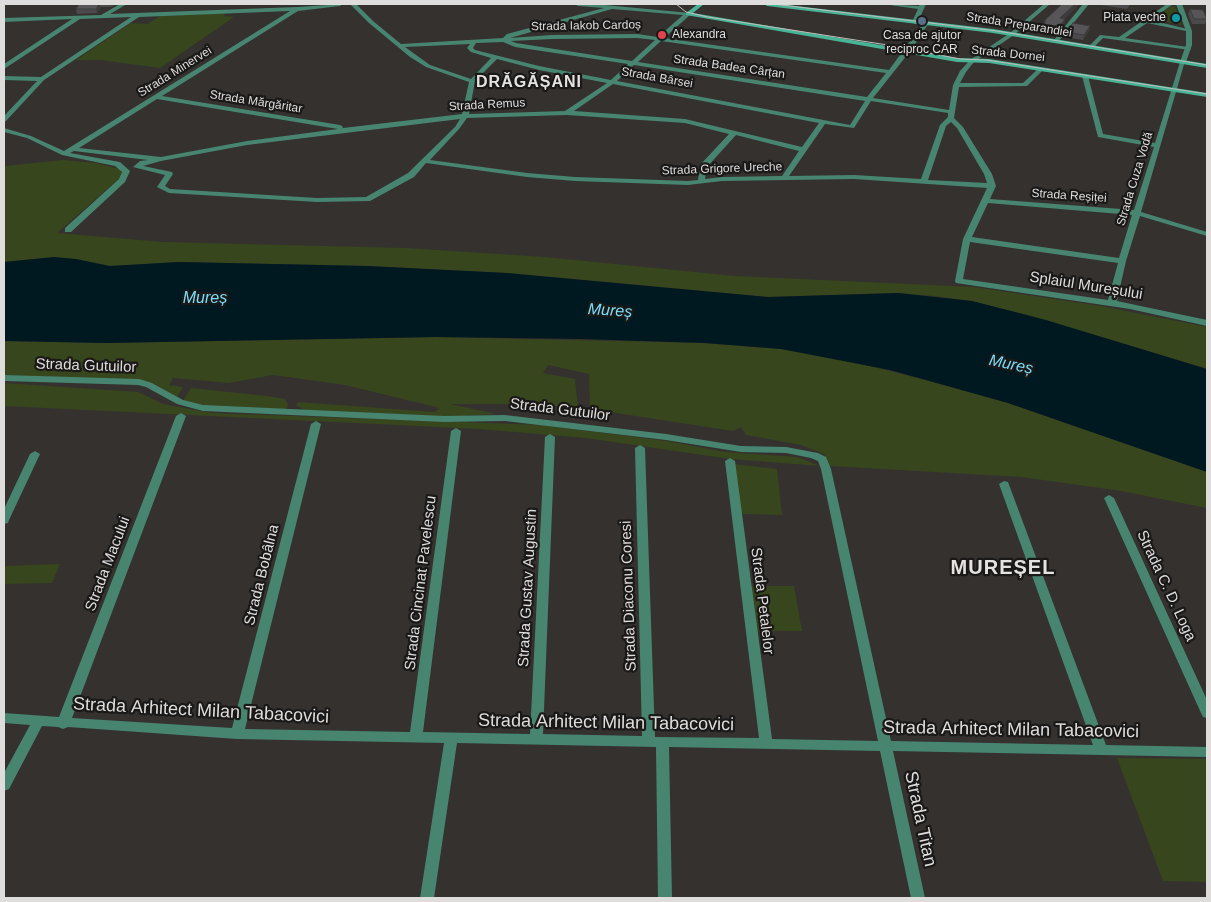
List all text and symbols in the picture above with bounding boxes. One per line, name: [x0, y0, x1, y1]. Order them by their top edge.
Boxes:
street label: Strada Preparandiei: [965, 10, 1073, 40]
place label: Piata veche: [1103, 11, 1166, 25]
marker: Piata veche: [1170, 12, 1182, 24]
marker: Casa de ajutor reciproc CAR: [916, 15, 928, 27]
street label: Strada Iakob Cardoș: [531, 18, 641, 34]
place label: Alexandra: [672, 28, 726, 42]
marker: Alexandra: [656, 29, 668, 41]
place label: Casa de ajutor reciproc CAR: [883, 29, 961, 57]
street label: Strada Dornei: [970, 43, 1046, 65]
street label: Strada Minervei: [136, 44, 214, 100]
street label: Strada Badea Cârțan: [672, 52, 786, 82]
street label: Strada Bârsei: [620, 65, 694, 91]
district label: DRĂGĂȘANI: [475, 73, 583, 93]
street label: Strada Mărgăritar: [209, 88, 303, 116]
street label: Strada Remus: [448, 96, 526, 114]
street label: Strada Cuza Vodă: [1114, 130, 1156, 228]
street label: Strada Grigore Ureche: [661, 160, 783, 178]
street label: Strada Reșiței: [1031, 186, 1107, 206]
street label: Splaiul Mureșului: [1028, 268, 1144, 304]
water label: Mureș: [183, 289, 227, 309]
water label: Mureș: [587, 300, 633, 322]
water label: Mureș: [987, 351, 1035, 379]
street label: Strada Gutuilor: [35, 355, 137, 377]
street label: Strada Gutuilor: [509, 395, 611, 425]
street label: Strada Cincinat Pavelescu: [401, 495, 441, 671]
street label: Strada Gustav Augustin: [515, 508, 541, 668]
street label: Strada Macului: [82, 514, 134, 614]
street label: Strada Diaconu Coresi: [617, 520, 641, 672]
street label: Strada Bobâlna: [241, 523, 283, 627]
street label: Strada C. D. Loga: [1132, 528, 1200, 644]
street label: Strada Petalelor: [747, 547, 777, 655]
district label: MUREȘEL: [950, 556, 1056, 580]
street label: Strada Arhitect Milan Tabacovici: [73, 694, 329, 728]
street label: Strada Arhitect Milan Tabacovici: [478, 710, 734, 736]
street label: Strada Arhitect Milan Tabacovici: [883, 717, 1139, 743]
street label: Strada Titan: [899, 769, 941, 869]

